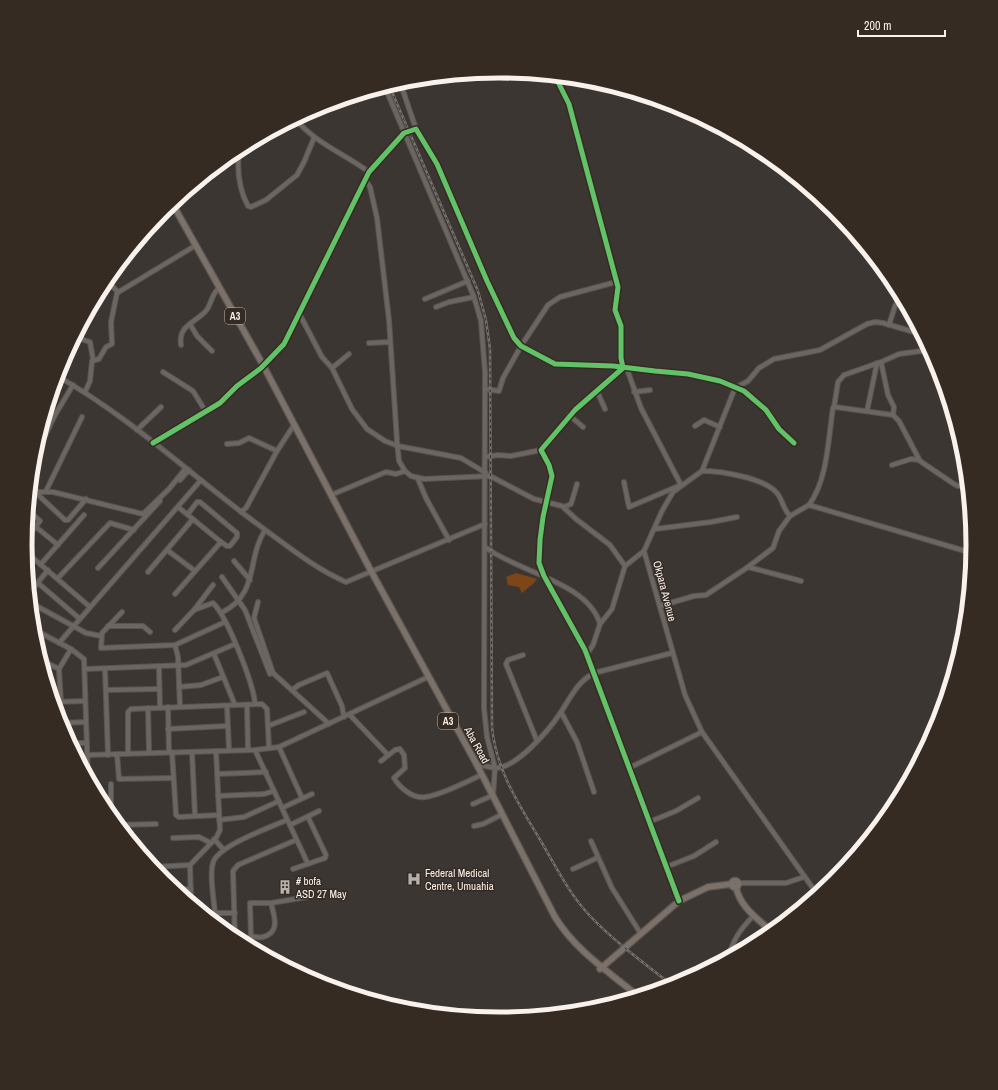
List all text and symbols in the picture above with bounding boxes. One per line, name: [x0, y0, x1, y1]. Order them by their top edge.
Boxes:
scale bar: [858, 12, 945, 38]
text: 200 m: [864, 18, 891, 34]
road number: A3: [225, 308, 245, 324]
street label: Okpara Avenue: [650, 559, 680, 623]
road number: A3: [438, 713, 458, 729]
street label: Aba Road: [461, 723, 493, 766]
place label: Federal Medical Centre, Umuahia: [425, 866, 494, 893]
hospital icon: Federal Medical Centre, Umuahia: [406, 871, 422, 887]
place label: # bofa ASD 27 May: [295, 874, 347, 901]
building icon: # bofa ASD 27 May: [277, 879, 293, 895]

